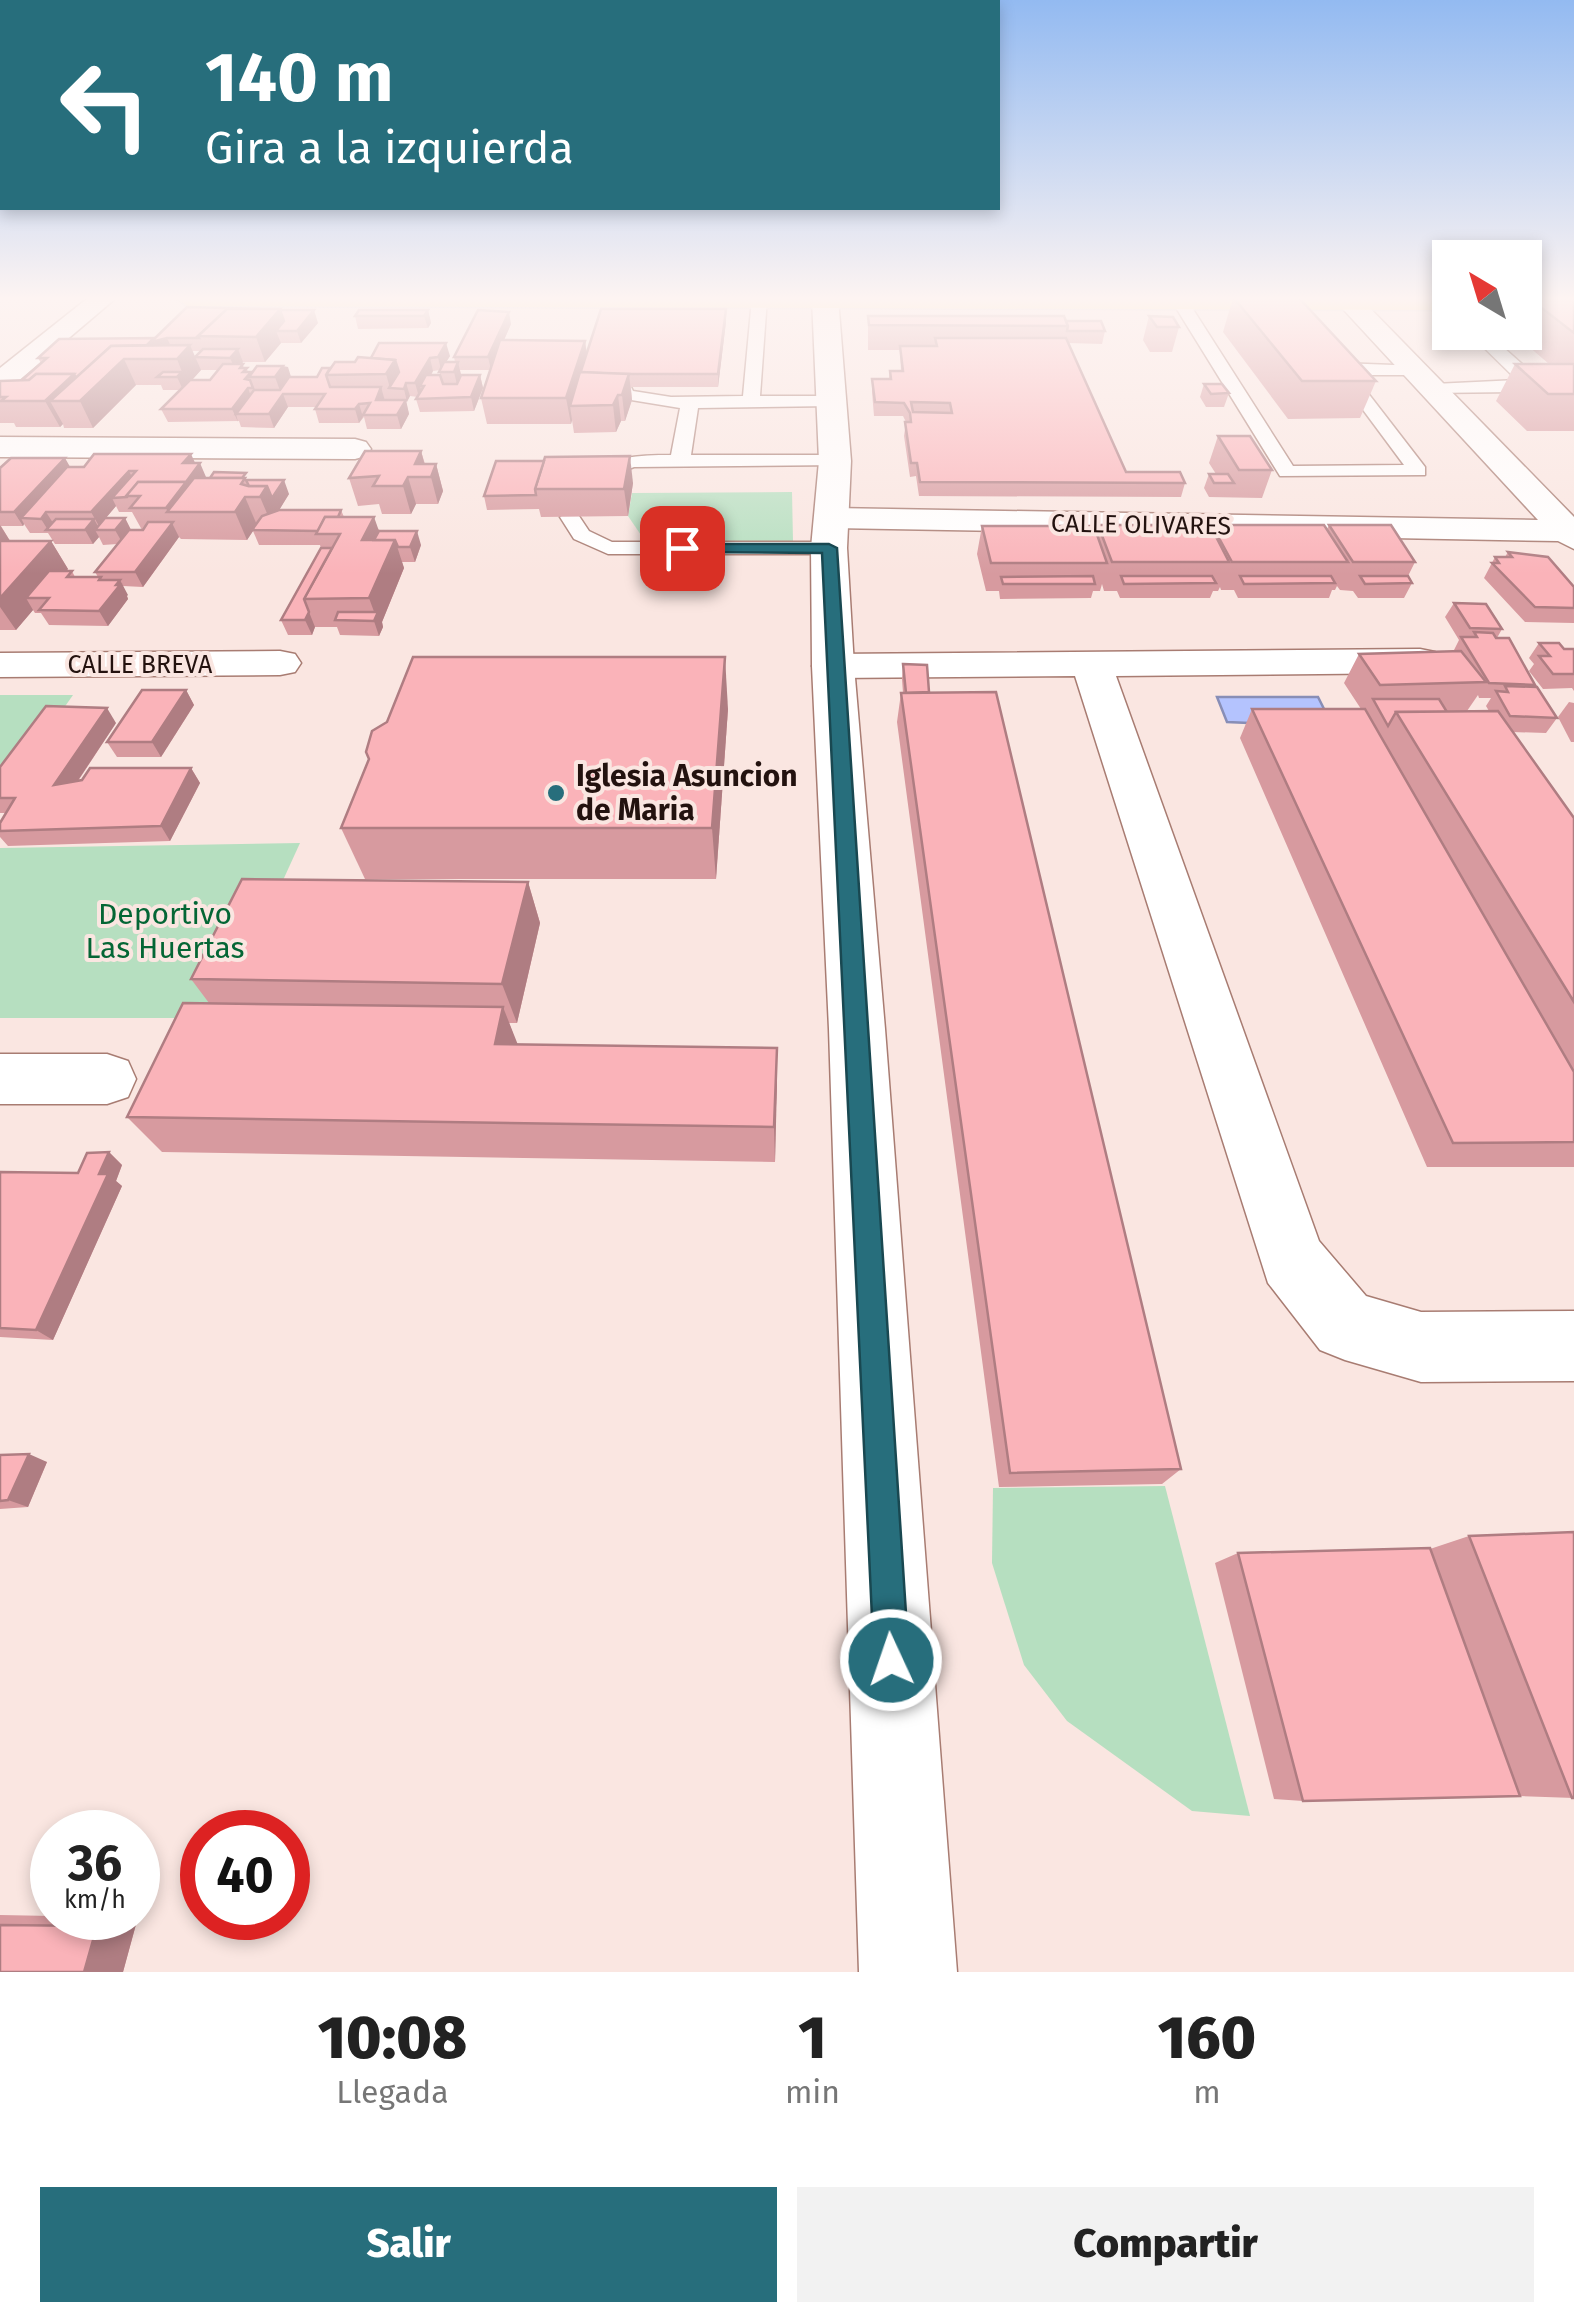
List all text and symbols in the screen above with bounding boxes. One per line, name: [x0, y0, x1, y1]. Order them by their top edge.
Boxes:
text: 140 m: [205, 36, 394, 120]
icon: left: [40, 40, 170, 170]
text: Gira a la izquierda: [205, 121, 574, 175]
north arrow: [1432, 240, 1542, 350]
map controls: [1432, 240, 1542, 350]
pin: [640, 506, 725, 591]
street label: CALLE OLIVARES: [1051, 508, 1231, 542]
icon: arrive: [655, 521, 710, 576]
street label: CALLE BREVA: [68, 650, 213, 680]
place label: Iglesia Asuncion de Maria: [576, 758, 797, 828]
marker: Iglesia Asuncion de Maria: [545, 782, 567, 804]
park label: Deportivo Las Huertas: [85, 896, 245, 966]
position arrow: [839, 1608, 943, 1712]
speed limit sign: 40: [180, 1810, 310, 1940]
text: 36: [68, 1833, 122, 1893]
text: km/h: [64, 1885, 126, 1915]
text: 10:08: [318, 2002, 467, 2074]
text: 1: [798, 2002, 827, 2074]
text: 160: [1158, 2002, 1256, 2074]
text: Llegada: [336, 2073, 449, 2111]
text: min: [785, 2073, 840, 2111]
text: m: [1193, 2073, 1221, 2111]
button: Salir: [40, 2187, 777, 2302]
button: Compartir: [797, 2187, 1534, 2302]

